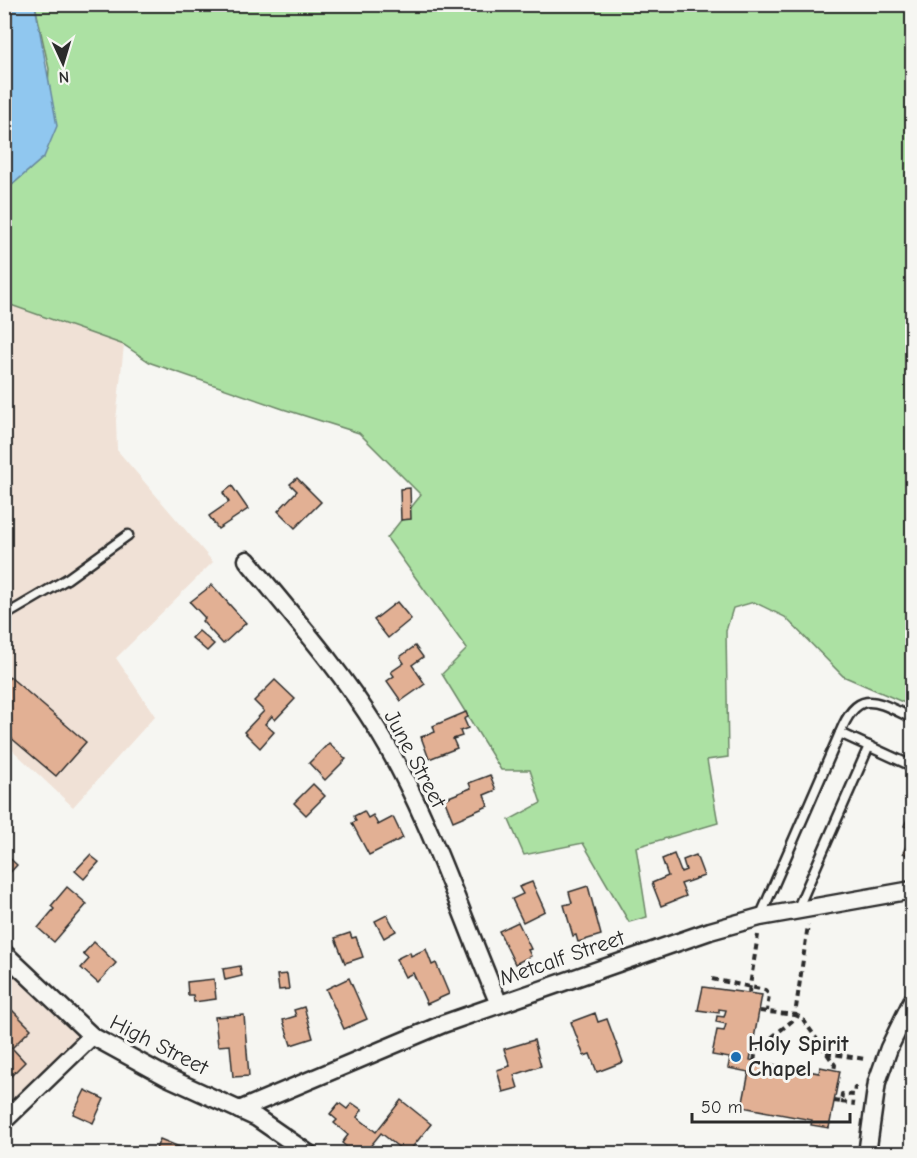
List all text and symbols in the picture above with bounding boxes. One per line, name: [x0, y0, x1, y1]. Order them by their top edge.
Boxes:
north arrow: [33, 33, 93, 93]
text: N: [58, 68, 70, 86]
street label: June Street: [378, 706, 452, 813]
street label: Metcalf Street: [496, 924, 629, 992]
street label: High Street: [106, 1009, 213, 1081]
place label: Holy Spirit Chapel: [748, 1031, 849, 1082]
marker: Holy Spirit Chapel: [729, 1050, 743, 1064]
scale bar: [692, 1086, 850, 1124]
text: 50 m: [701, 1097, 743, 1118]

